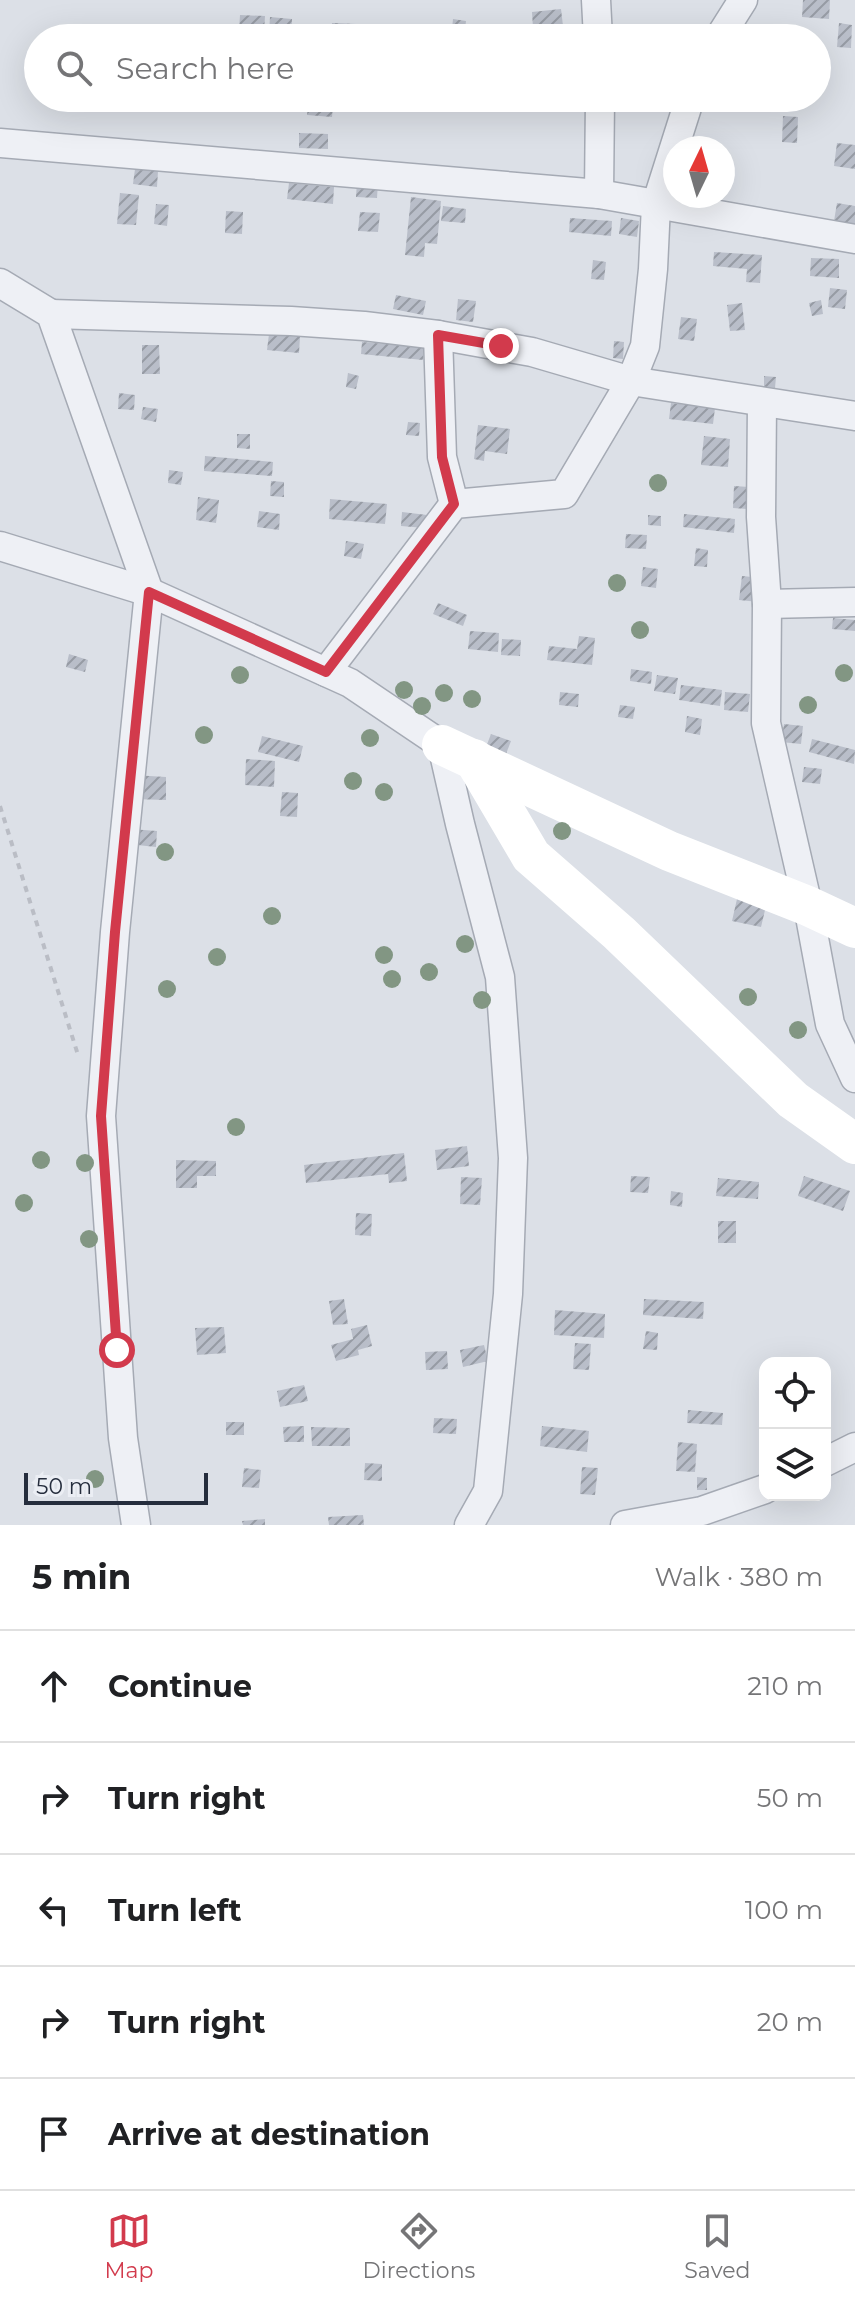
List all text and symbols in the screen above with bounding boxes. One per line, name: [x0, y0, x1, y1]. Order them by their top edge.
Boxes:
search box: [24, 24, 831, 112]
icon: search: [52, 46, 96, 90]
text: Search here: [116, 50, 294, 87]
north arrow: [663, 136, 735, 208]
route end: [483, 328, 519, 364]
route start: [99, 1332, 135, 1368]
map controls: [759, 1357, 831, 1501]
button: locate: [759, 1357, 831, 1429]
button: layers: [759, 1429, 831, 1501]
scale bar: [24, 1469, 208, 1505]
text: 50 m: [36, 1473, 92, 1500]
text: 5 min: [32, 1556, 131, 1598]
text: Walk · 380 m: [655, 1561, 823, 1593]
icon: ahead: [32, 1664, 76, 1708]
text: Continue: [108, 1668, 252, 1705]
text: 210 m: [747, 1670, 823, 1702]
icon: right: [32, 1776, 76, 1820]
text: Turn right: [108, 1780, 265, 1817]
text: 50 m: [757, 1782, 823, 1814]
icon: left: [32, 1888, 76, 1932]
text: Turn left: [108, 1892, 241, 1929]
text: 100 m: [745, 1894, 823, 1926]
icon: right: [32, 2000, 76, 2044]
text: Turn right: [108, 2004, 265, 2041]
text: 20 m: [757, 2006, 823, 2038]
icon: arrive: [32, 2112, 76, 2156]
text: Arrive at destination: [108, 2116, 430, 2153]
tab: Map: [105, 2209, 153, 2284]
tab: Directions: [363, 2209, 475, 2284]
tab: Saved: [684, 2209, 750, 2284]

